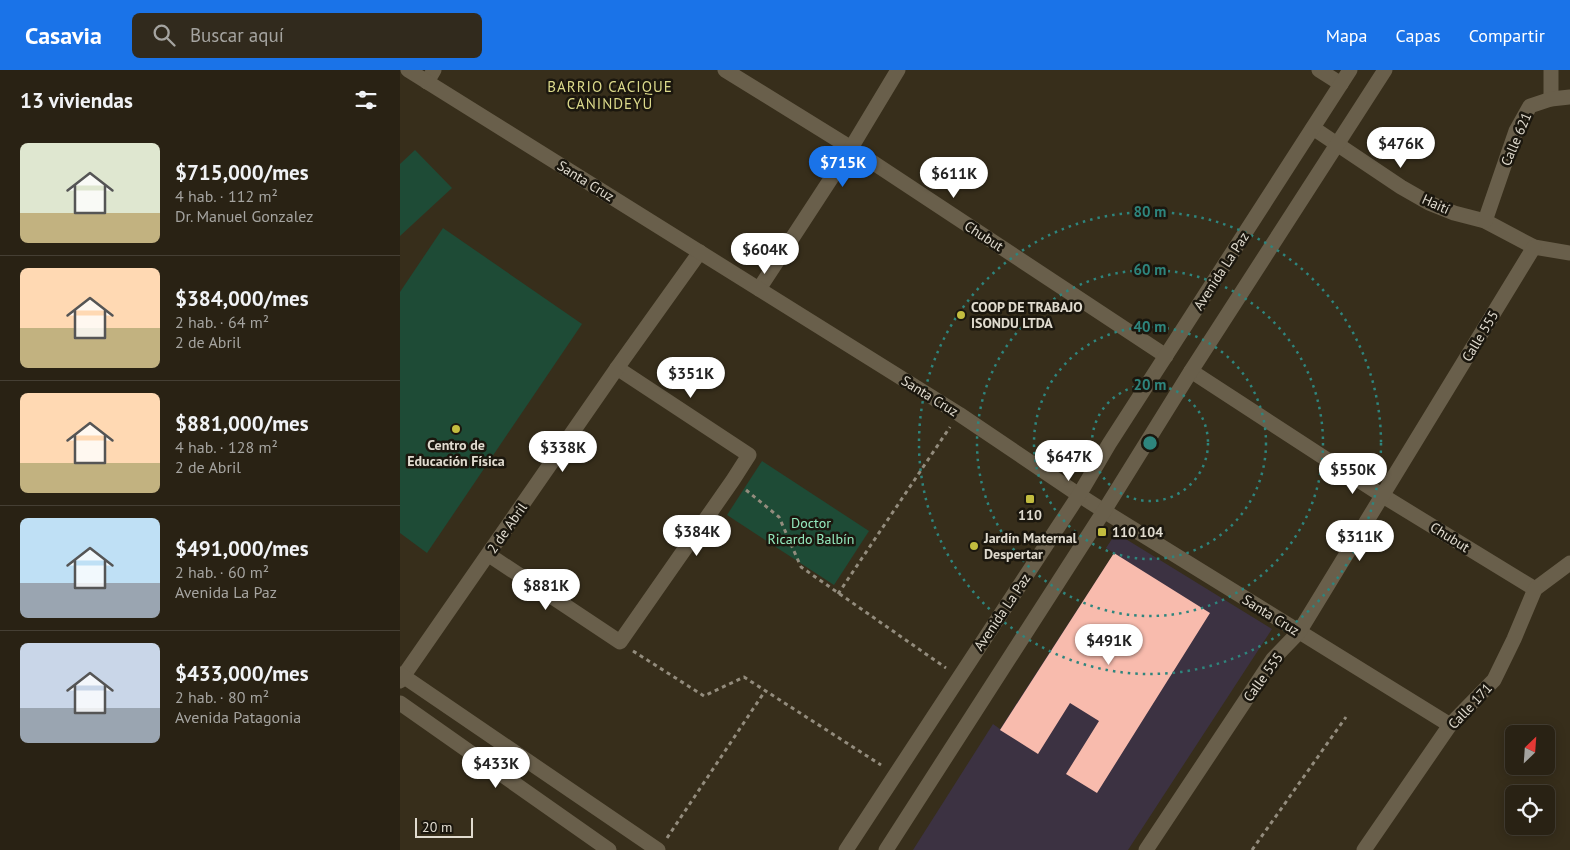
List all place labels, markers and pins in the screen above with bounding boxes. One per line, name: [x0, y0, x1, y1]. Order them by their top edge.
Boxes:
pin: $476K: [1366, 126, 1436, 169]
pin: $715K: [808, 146, 878, 188]
pin: $611K: [919, 156, 989, 199]
pin: $604K: [730, 232, 800, 275]
place label: COOP DE TRABAJO ISONDU LTDA: [971, 298, 1083, 332]
marker: COOP DE TRABAJO ISONDU LTDA: [955, 309, 967, 321]
pin: $351K: [656, 356, 726, 399]
marker: Centro de Educación Física: [450, 423, 462, 435]
pin: $338K: [528, 430, 598, 473]
centre of rings: [1141, 434, 1159, 452]
place label: Centro de Educación Física: [407, 436, 505, 470]
pin: $647K: [1034, 440, 1104, 482]
pin: $550K: [1318, 452, 1388, 495]
marker: 110: [1024, 493, 1036, 505]
place label: 110: [1018, 506, 1042, 524]
pin: $384K: [662, 514, 732, 557]
pin: $311K: [1325, 520, 1395, 562]
place label: 110 104: [1112, 523, 1163, 541]
marker: 110 104: [1096, 526, 1108, 538]
place label: Jardín Maternal Despertar: [983, 529, 1078, 563]
marker: Jardín Maternal Despertar: [968, 540, 980, 552]
pin: $881K: [511, 568, 581, 611]
pin: $491K: [1074, 624, 1144, 666]
pin: $433K: [461, 746, 531, 789]

